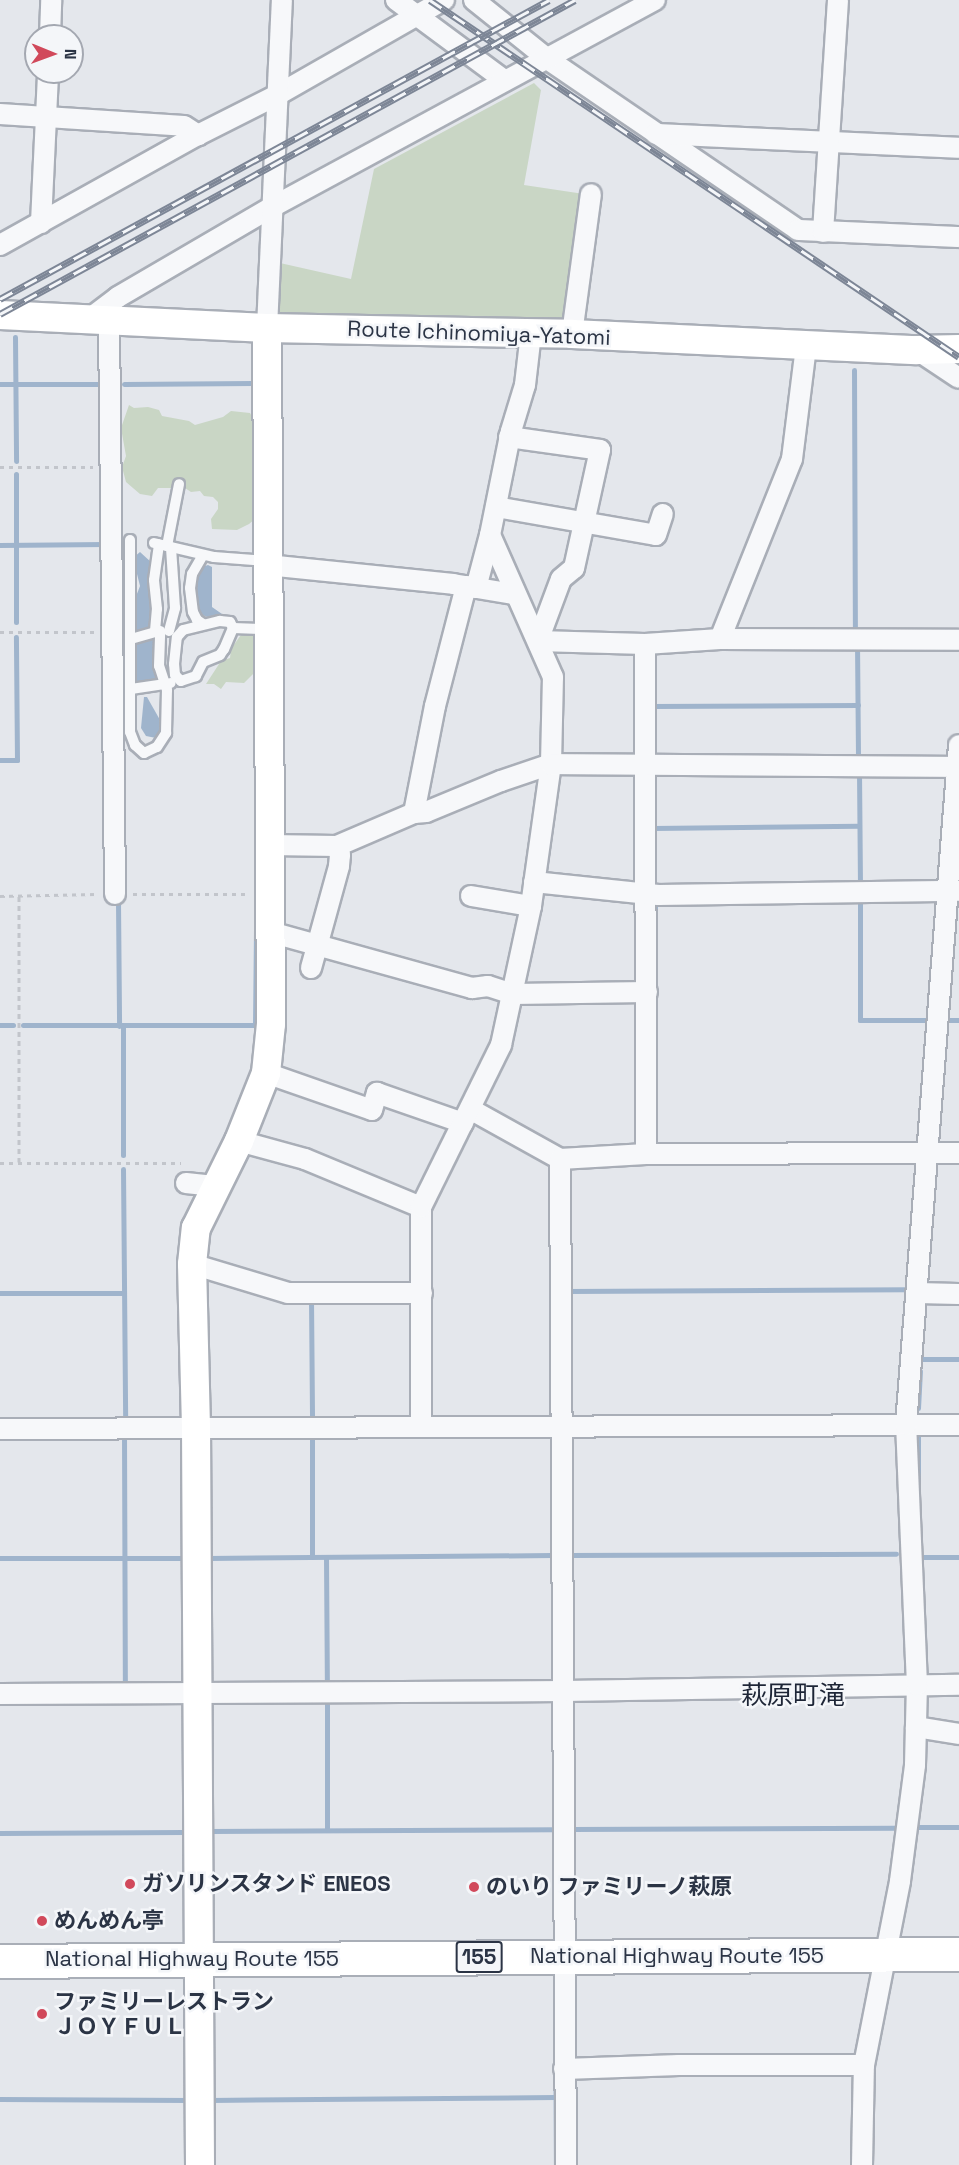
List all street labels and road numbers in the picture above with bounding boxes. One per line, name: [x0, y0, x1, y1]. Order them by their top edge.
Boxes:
street label: Route Ichinomiya-Yatomi: [347, 315, 611, 351]
road number: 155: [455, 1939, 503, 1975]
street label: National Highway Route 155: [530, 1943, 824, 1969]
street label: National Highway Route 155: [45, 1946, 339, 1972]

